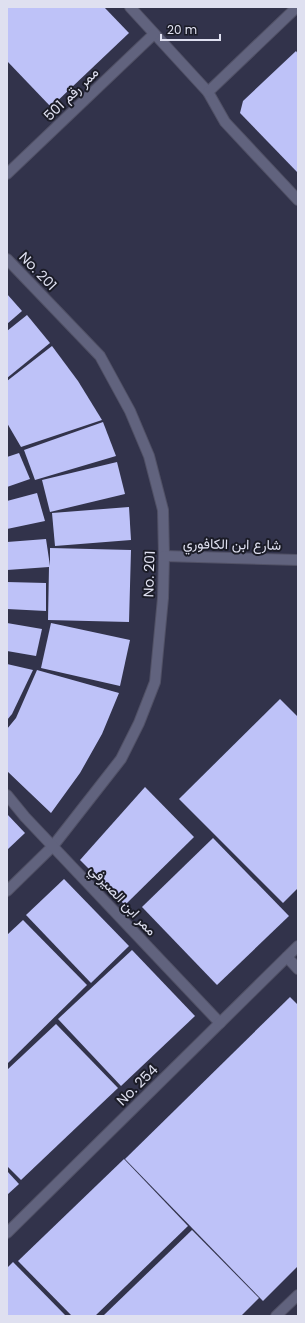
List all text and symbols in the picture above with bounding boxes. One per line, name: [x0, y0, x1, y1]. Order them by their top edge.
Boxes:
scale bar: [161, 16, 220, 42]
text: 20 m: [167, 21, 197, 38]
street label: ممر رقم 501: [39, 63, 103, 125]
street label: No. 201: [15, 247, 61, 295]
street label: شارع ابن الكافوري: [183, 533, 281, 557]
street label: No. 201: [138, 550, 160, 598]
street label: ممر ابن الصيرفي: [83, 860, 161, 941]
street label: No. 254: [112, 1060, 162, 1110]

